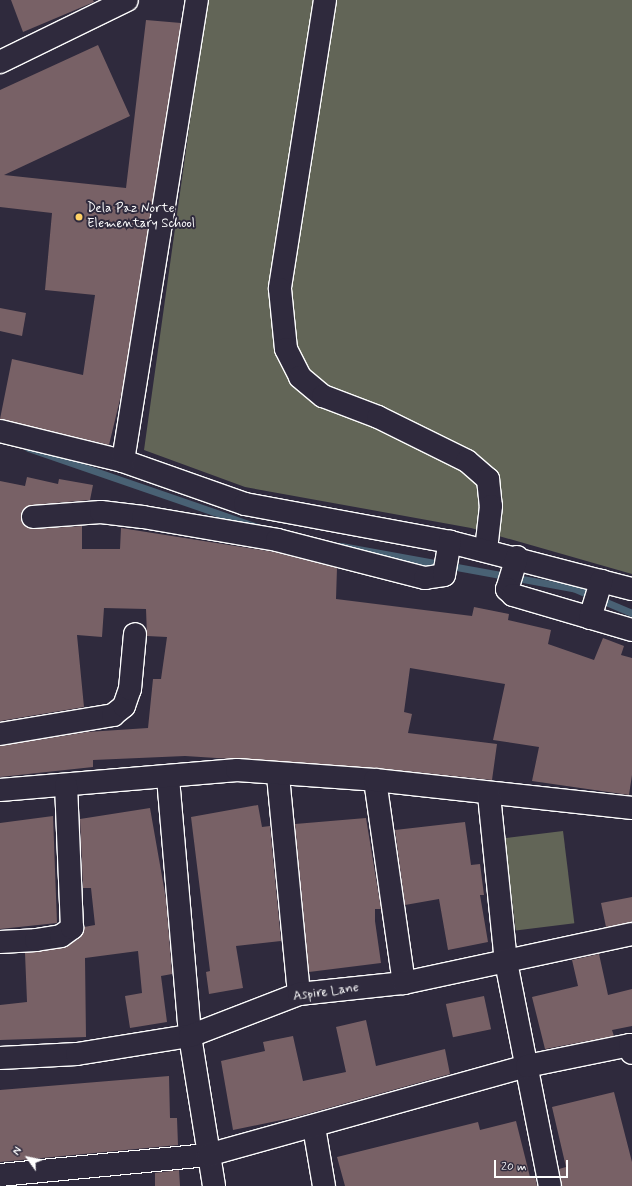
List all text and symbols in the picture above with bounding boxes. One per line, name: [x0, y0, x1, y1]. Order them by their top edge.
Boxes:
place label: Dela Paz Norte Elementary School: [87, 202, 195, 233]
marker: Dela Paz Norte Elementary School: [74, 212, 84, 222]
street label: Aspire Lane: [292, 981, 360, 1005]
north arrow: [8, 1138, 48, 1178]
text: N: [10, 1145, 26, 1158]
scale bar: [496, 1152, 570, 1178]
text: 20 m: [501, 1159, 527, 1175]

